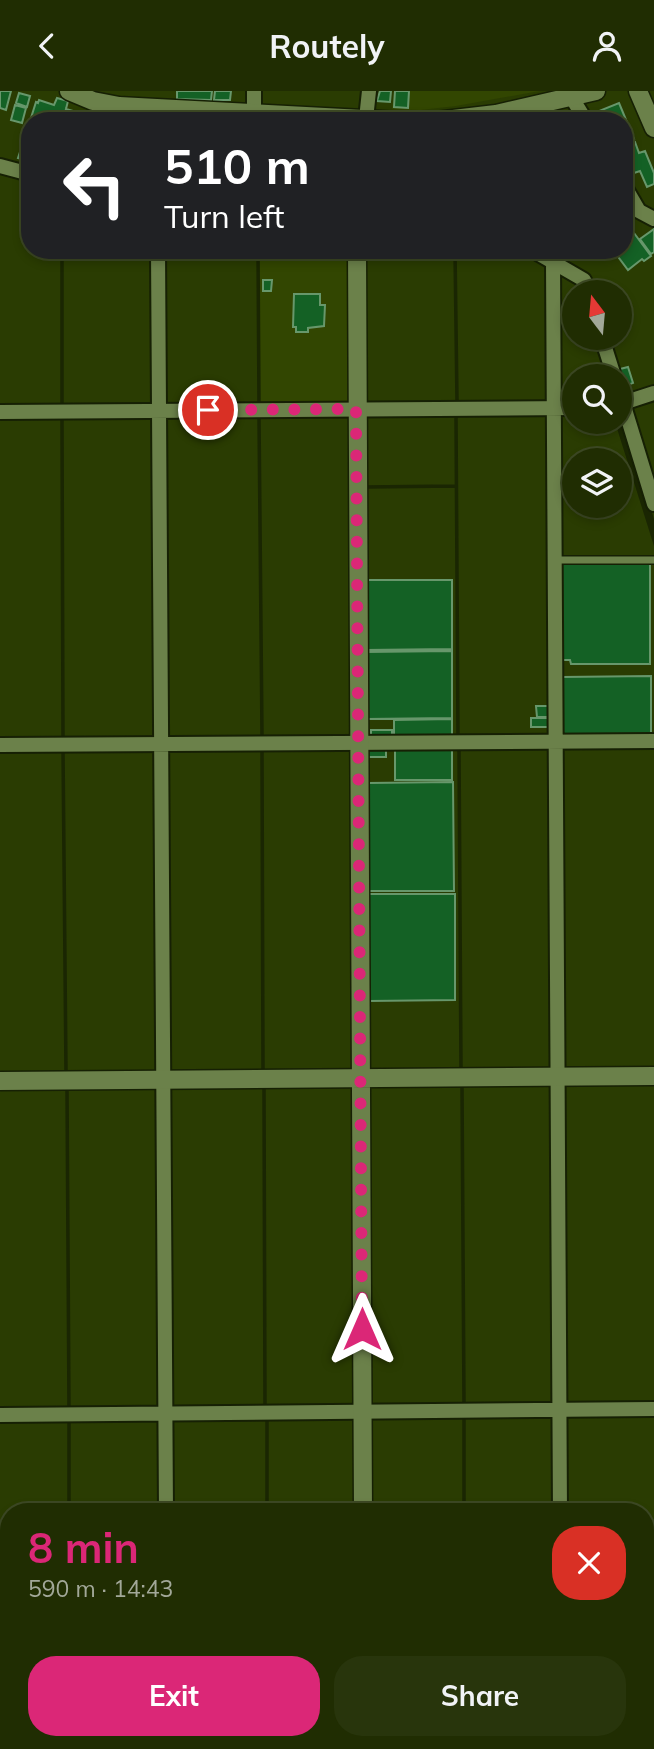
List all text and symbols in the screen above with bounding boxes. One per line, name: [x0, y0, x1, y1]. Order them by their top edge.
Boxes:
text: Routely: [269, 26, 385, 66]
icon: back: [28, 27, 66, 65]
icon: person: [588, 27, 626, 65]
text: 510 m: [164, 135, 310, 196]
icon: left: [49, 140, 140, 231]
text: Turn left: [164, 196, 284, 236]
north arrow: [562, 280, 632, 350]
map controls: [562, 280, 632, 518]
button: search: [562, 364, 632, 434]
pin: [178, 380, 238, 440]
icon: arrive: [189, 391, 227, 429]
button: layers: [562, 448, 632, 518]
position arrow: [325, 1292, 399, 1366]
text: 8 min: [28, 1521, 139, 1574]
button: close: [552, 1526, 626, 1600]
text: 590 m · 14:43: [28, 1574, 173, 1603]
button: Exit: [28, 1656, 320, 1736]
button: Share: [334, 1656, 626, 1736]

